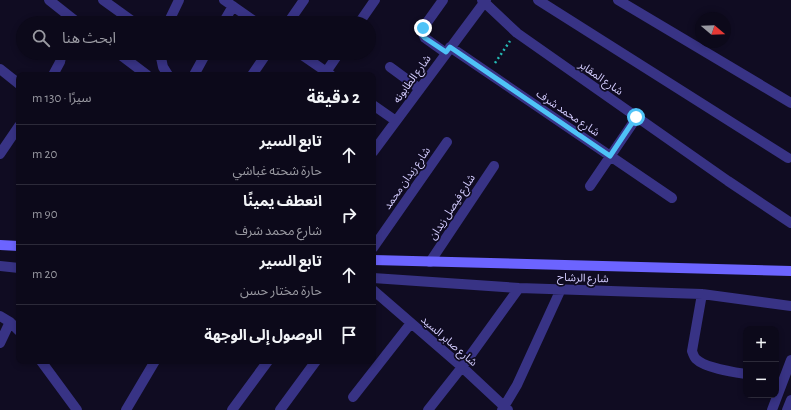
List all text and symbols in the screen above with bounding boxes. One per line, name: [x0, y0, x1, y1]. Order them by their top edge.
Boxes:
north arrow: [695, 12, 731, 48]
search box: [16, 16, 376, 60]
route end: [414, 19, 432, 37]
icon: search: [30, 27, 52, 49]
text: ابحث هنا: [62, 31, 116, 46]
street label: شارع الطابونه: [391, 53, 435, 106]
street label: شارع المقابر: [575, 58, 625, 99]
street label: شارع محمد شرف: [533, 88, 602, 140]
text: 2 دقيقة: [307, 89, 360, 106]
text: سيرًا · 130 m: [32, 92, 92, 105]
route start: [627, 108, 645, 126]
text: تابع السير: [260, 134, 322, 149]
icon: ahead: [338, 144, 360, 166]
street label: شارع زيدان محمد: [382, 145, 434, 212]
text: 20 m: [32, 148, 57, 161]
text: حارة شحته غباشي: [233, 165, 322, 178]
street label: شارع فيصل زيدان: [427, 172, 479, 243]
text: انعطف يمينًا: [243, 194, 322, 209]
icon: right: [338, 204, 360, 226]
text: 90 m: [32, 208, 58, 221]
text: شارع محمد شرف: [235, 225, 322, 238]
text: تابع السير: [260, 254, 322, 269]
icon: ahead: [338, 264, 360, 286]
text: 20 m: [32, 268, 57, 281]
street label: شارع الرشاح: [557, 272, 609, 286]
text: حارة مختار حسن: [240, 285, 322, 298]
street label: شارع صابر السيد: [418, 314, 479, 370]
icon: arrive: [338, 324, 360, 346]
map controls: [743, 326, 779, 398]
button: +: [743, 326, 779, 362]
text: الوصول إلى الوجهة: [204, 328, 322, 343]
button: −: [743, 362, 779, 398]

